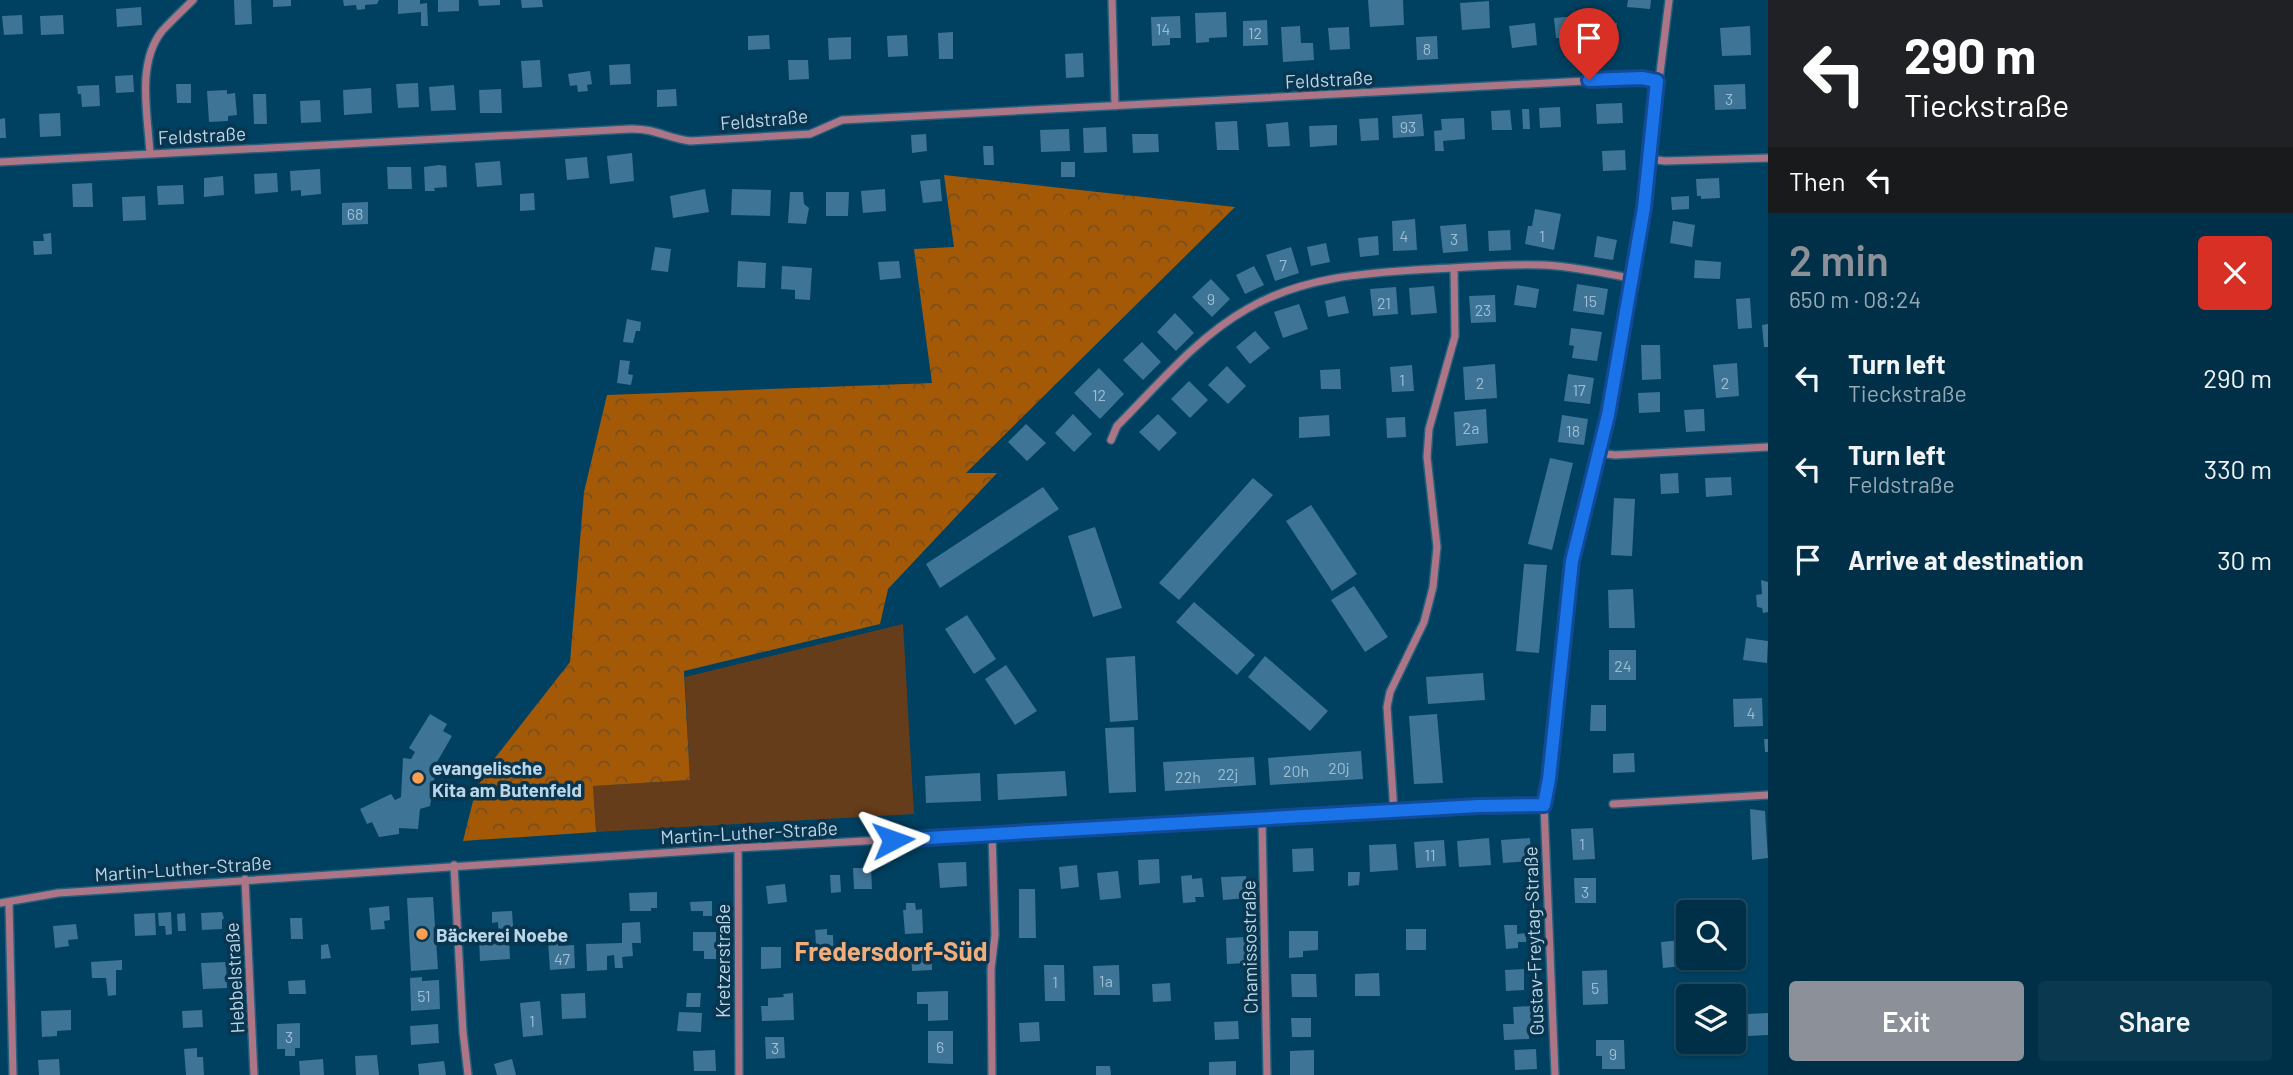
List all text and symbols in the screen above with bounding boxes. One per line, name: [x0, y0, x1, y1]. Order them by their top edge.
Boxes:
pin: [1559, 8, 1619, 80]
house number: 14: [1156, 19, 1170, 38]
icon: arrive: [1570, 19, 1608, 57]
house number: 12: [1248, 23, 1262, 42]
text: 290 m: [1904, 25, 2036, 84]
icon: left: [1789, 28, 1880, 119]
house number: 8: [1423, 39, 1431, 58]
street label: Feldstraße: [1284, 65, 1374, 93]
text: Tieckstraße: [1904, 85, 2069, 123]
house number: 3: [1725, 89, 1733, 108]
street label: Feldstraße: [719, 104, 809, 134]
house number: 93: [1400, 117, 1416, 136]
street label: Feldstraße: [157, 121, 247, 149]
icon: left: [1860, 161, 1898, 199]
text: Then: [1789, 165, 1846, 196]
house number: 68: [347, 204, 363, 223]
house number: 4: [1400, 226, 1408, 245]
house number: 1: [1539, 226, 1545, 245]
house number: 3: [1450, 229, 1458, 248]
text: 2 min: [1789, 234, 1889, 284]
button: close: [2198, 236, 2272, 310]
house number: 7: [1279, 255, 1287, 274]
text: 650 m · 08:24: [1789, 285, 1921, 313]
house number: 9: [1207, 289, 1215, 308]
house number: 15: [1583, 291, 1597, 310]
house number: 21: [1377, 293, 1391, 312]
house number: 23: [1475, 300, 1491, 319]
text: Turn left: [1848, 348, 1946, 379]
icon: left: [1789, 359, 1827, 397]
text: 290 m: [2203, 362, 2272, 393]
house number: 1: [1399, 370, 1405, 389]
house number: 2: [1476, 373, 1484, 392]
house number: 2: [1721, 373, 1729, 392]
text: Tieckstraße: [1848, 379, 1967, 407]
house number: 17: [1572, 380, 1586, 399]
house number: 12: [1092, 385, 1106, 404]
house number: 2a: [1463, 418, 1479, 437]
house number: 18: [1566, 421, 1580, 440]
text: Turn left: [1848, 439, 1946, 470]
icon: left: [1789, 450, 1827, 488]
text: 330 m: [2204, 453, 2272, 484]
text: Feldstraße: [1848, 470, 1955, 498]
icon: arrive: [1789, 541, 1827, 579]
text: Arrive at destination: [1848, 544, 2084, 575]
text: 30 m: [2217, 544, 2272, 575]
house number: 24: [1614, 656, 1632, 675]
house number: 4: [1747, 703, 1755, 722]
place label: evangelische Kita am Butenfeld: [432, 756, 582, 801]
house number: 20j: [1328, 758, 1350, 777]
house number: 20h: [1283, 761, 1309, 780]
house number: 22j: [1217, 764, 1239, 783]
house number: 22h: [1175, 767, 1201, 786]
marker: evangelische Kita am Butenfeld: [410, 770, 426, 786]
position arrow: [856, 803, 930, 877]
street label: Martin-Luther-Straße: [660, 816, 838, 848]
house number: 1: [1579, 834, 1585, 853]
house number: 11: [1424, 845, 1436, 864]
street label: Gustav-Freytag-Straße: [1518, 846, 1548, 1036]
street label: Martin-Luther-Straße: [94, 850, 272, 886]
street label: Chamissostraße: [1236, 880, 1262, 1014]
house number: 3: [1581, 882, 1589, 901]
map controls: [1676, 900, 1746, 1054]
button: search: [1676, 900, 1746, 970]
street label: Kretzerstraße: [711, 904, 734, 1018]
street label: Hebbelstraße: [220, 922, 248, 1034]
place label: Bäckerei Noebe: [436, 923, 568, 946]
marker: Bäckerei Noebe: [414, 926, 430, 942]
district label: Fredersdorf-Süd: [795, 935, 987, 966]
house number: 47: [554, 949, 570, 968]
house number: 1a: [1099, 971, 1113, 990]
house number: 1: [1052, 972, 1058, 991]
house number: 5: [1591, 978, 1599, 997]
button: Exit: [1789, 981, 2024, 1061]
button: Share: [2038, 981, 2272, 1061]
button: layers: [1676, 984, 1746, 1054]
house number: 51: [417, 986, 431, 1005]
house number: 1: [529, 1011, 535, 1030]
house number: 3: [285, 1027, 293, 1046]
house number: 6: [936, 1037, 944, 1056]
house number: 3: [771, 1038, 779, 1057]
house number: 9: [1609, 1044, 1617, 1063]

